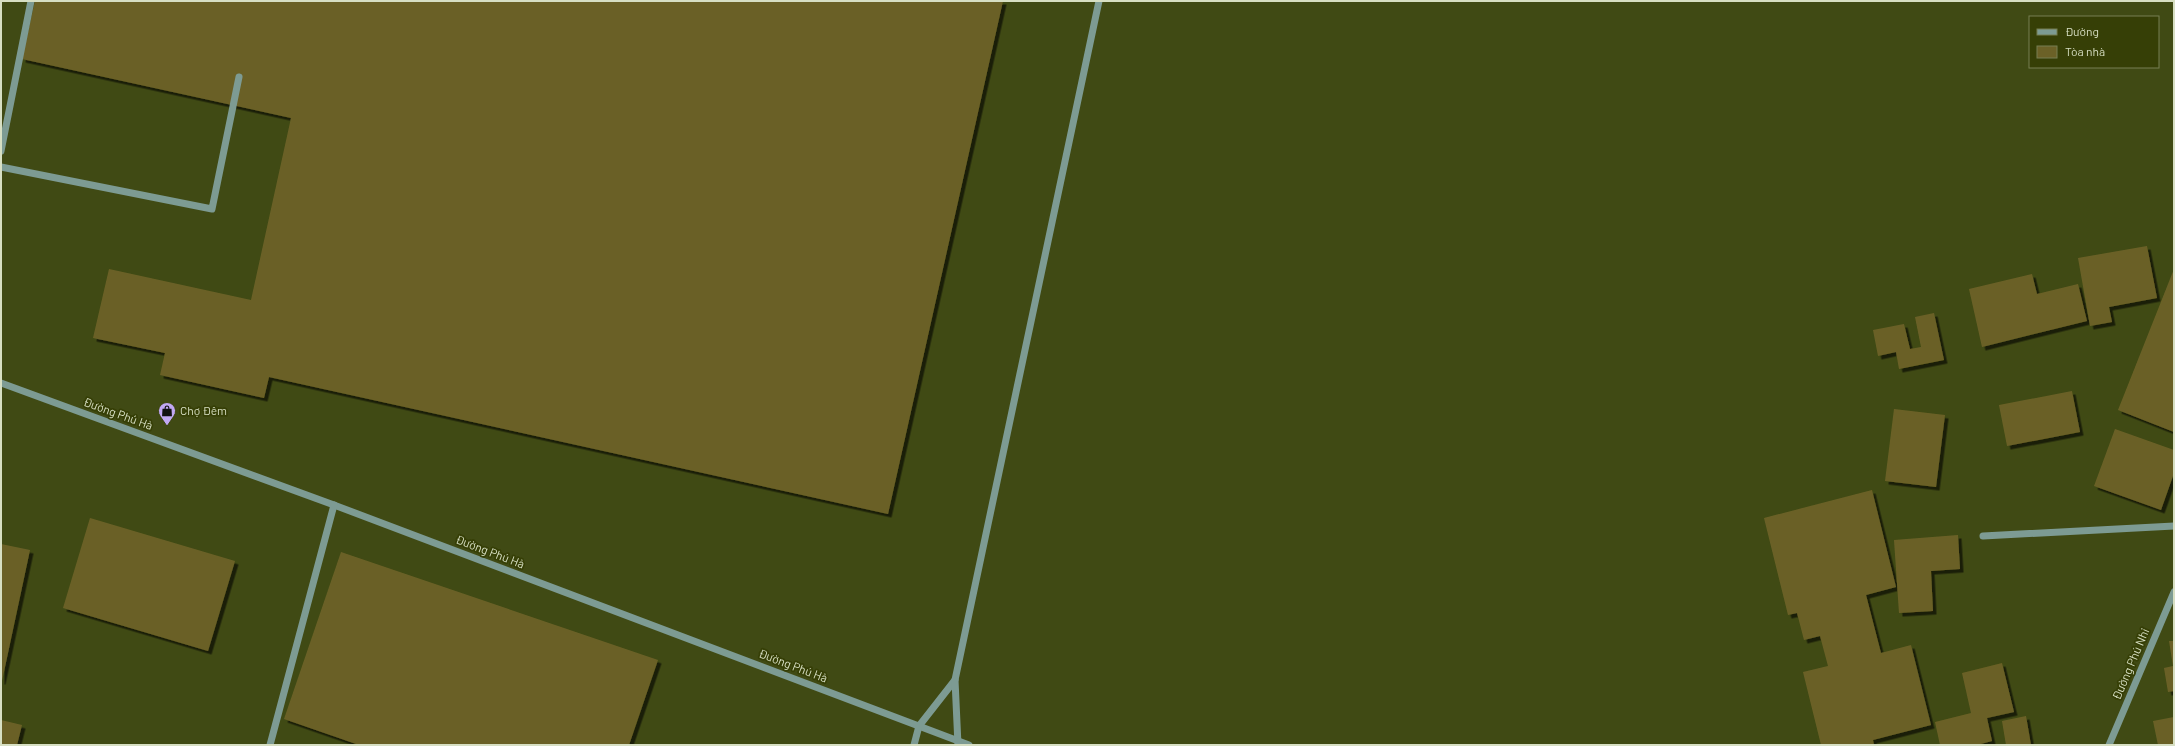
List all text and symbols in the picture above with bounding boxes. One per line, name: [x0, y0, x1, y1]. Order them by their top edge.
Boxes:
legend: [2029, 16, 2159, 68]
text: Đường: [2065, 24, 2099, 38]
text: Tòa nhà: [2065, 44, 2105, 58]
street label: Đường Phú Hà: [82, 394, 155, 432]
shop icon: Chợ Đêm: [157, 401, 177, 426]
place label: Chợ Đêm: [180, 403, 227, 417]
street label: Đường Phú Hà: [454, 532, 527, 571]
street label: Đường Phú Nhi: [2109, 626, 2151, 701]
street label: Đường Phú Hà: [757, 646, 830, 685]

